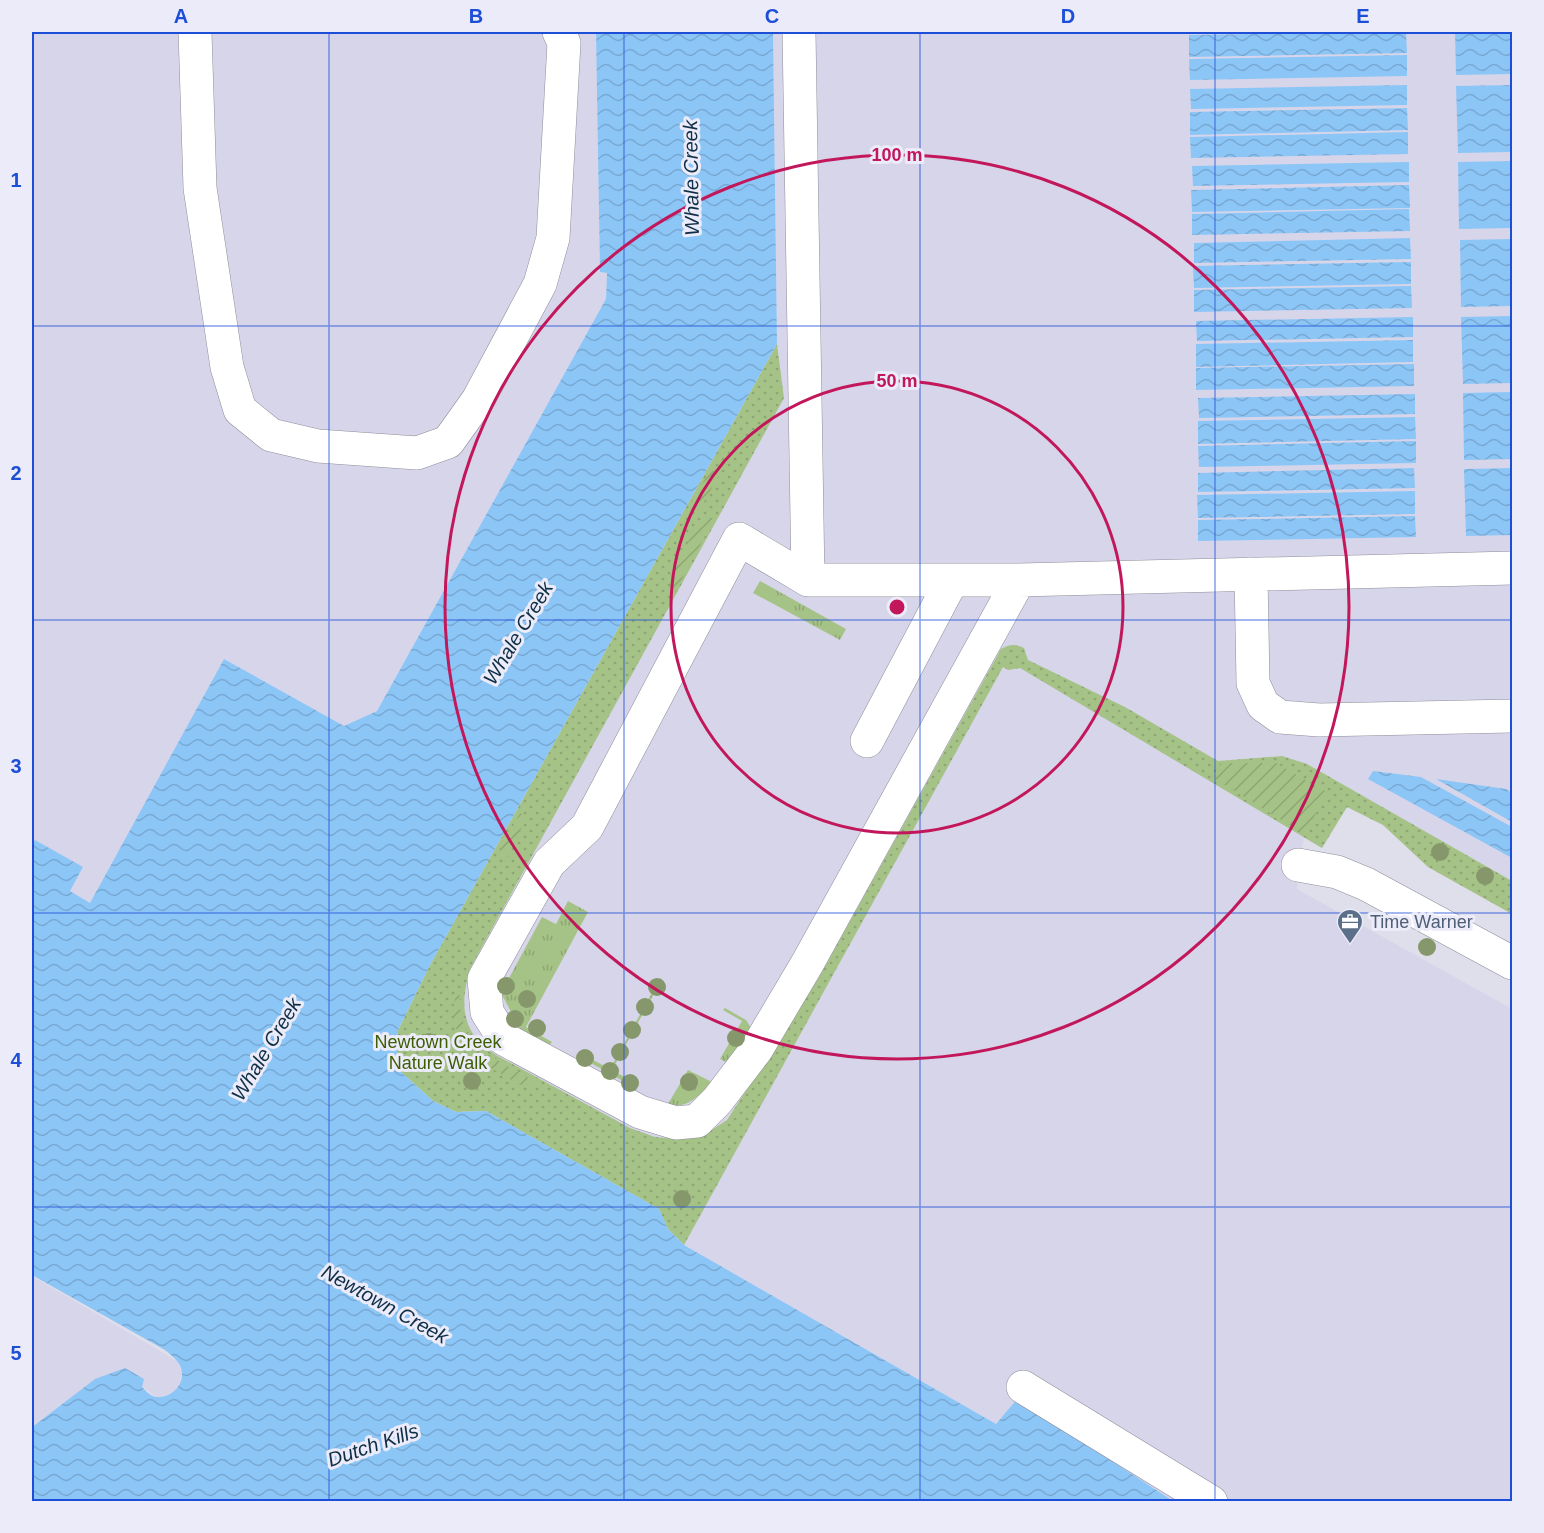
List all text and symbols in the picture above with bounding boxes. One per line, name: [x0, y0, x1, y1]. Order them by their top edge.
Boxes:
text: A: [174, 5, 188, 27]
text: B: [469, 5, 483, 27]
text: C: [765, 5, 779, 27]
text: D: [1061, 5, 1075, 27]
text: E: [1356, 5, 1370, 27]
water label: Whale Creek: [679, 119, 703, 236]
text: 100 m: [871, 145, 923, 165]
text: 1: [10, 169, 22, 191]
text: 50 m: [876, 371, 918, 391]
text: 2: [10, 462, 22, 484]
water label: Whale Creek: [479, 577, 558, 688]
centre of rings: [887, 597, 907, 617]
text: 3: [10, 755, 22, 777]
office icon: Time Warner: [1335, 907, 1365, 945]
place label: Time Warner: [1370, 912, 1473, 932]
water label: Whale Creek: [227, 993, 306, 1104]
park label: Newtown Creek Nature Walk: [374, 1032, 503, 1073]
text: 4: [10, 1049, 22, 1071]
water label: Newtown Creek: [318, 1260, 453, 1348]
text: 5: [10, 1342, 22, 1364]
water label: Dutch Kills: [325, 1419, 421, 1471]

